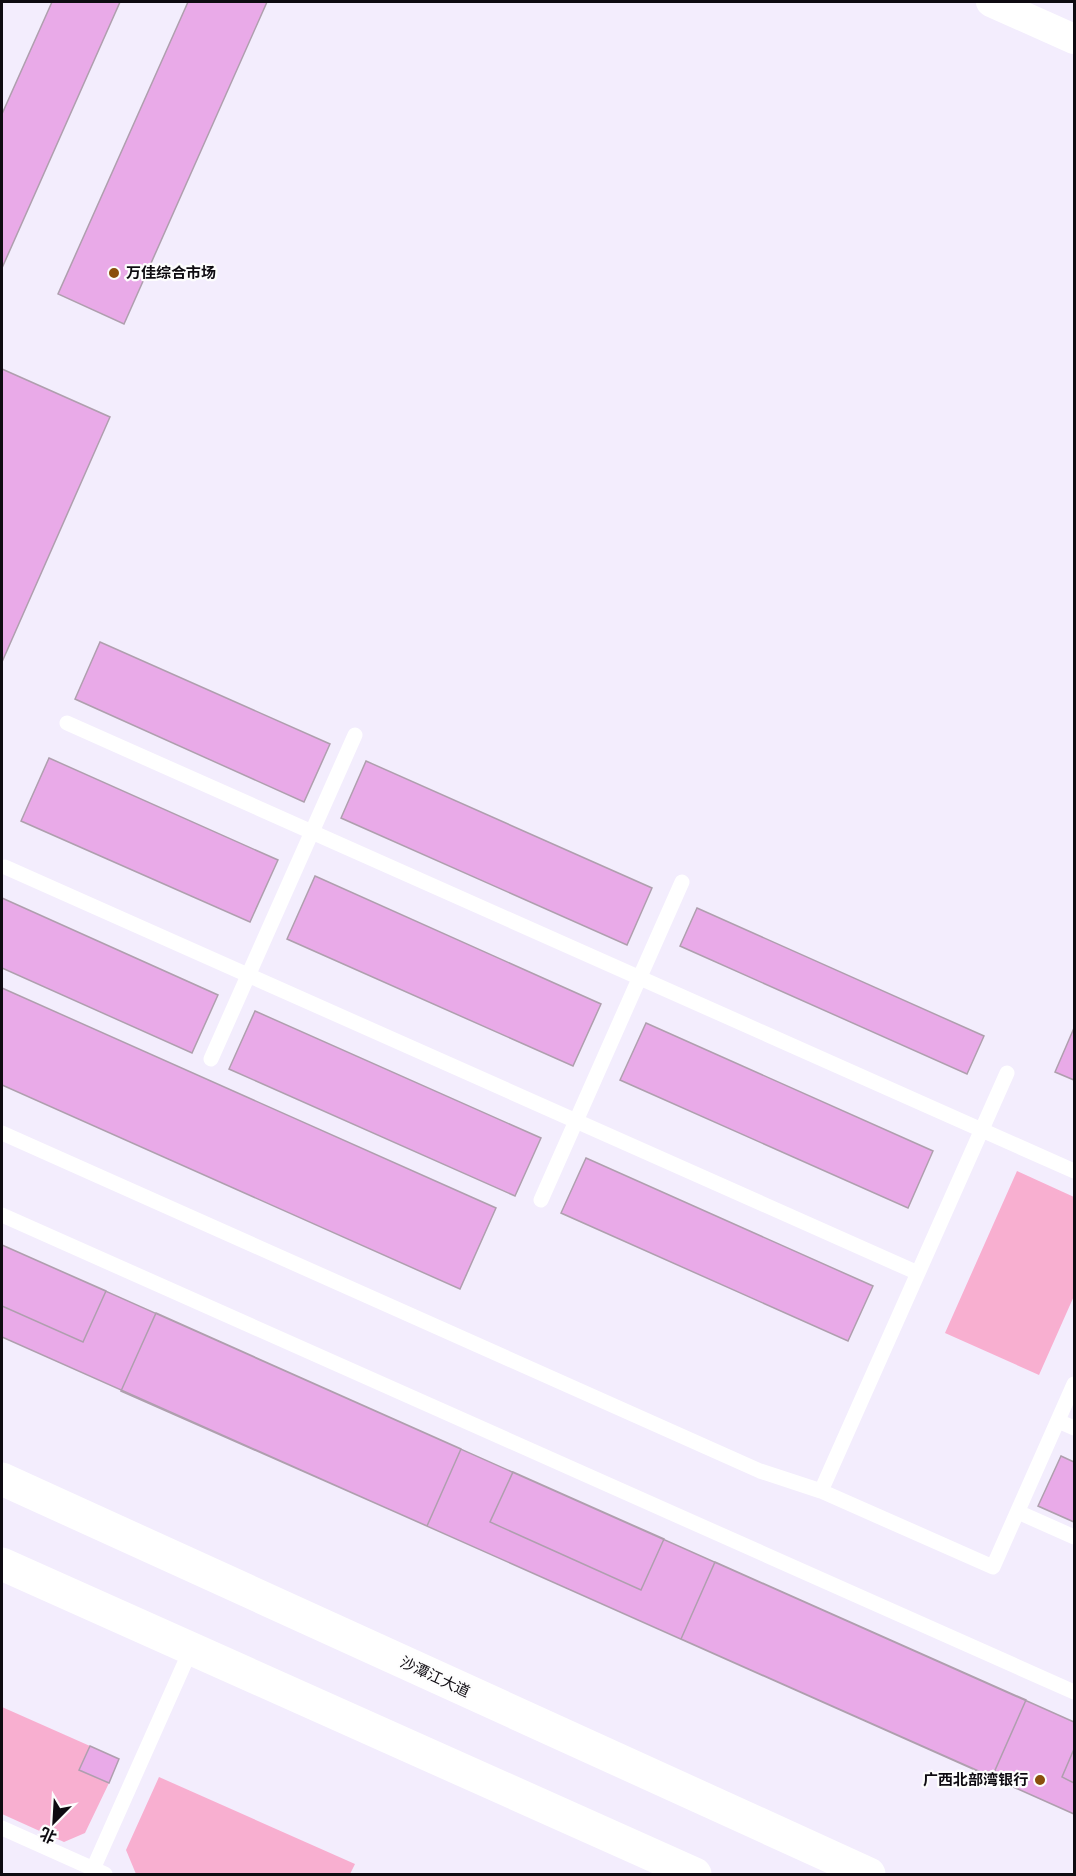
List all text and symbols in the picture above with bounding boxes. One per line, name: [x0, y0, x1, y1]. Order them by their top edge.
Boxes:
place label: 万佳综合市场: [126, 264, 216, 282]
marker: 万佳综合市场: [107, 266, 121, 280]
street label: 沙潭江大道: [397, 1653, 473, 1701]
place label: 广西北部湾银行: [923, 1771, 1028, 1789]
marker: 广西北部湾银行: [1033, 1773, 1047, 1787]
north arrow: [24, 1792, 84, 1852]
text: 北: [37, 1823, 59, 1847]

